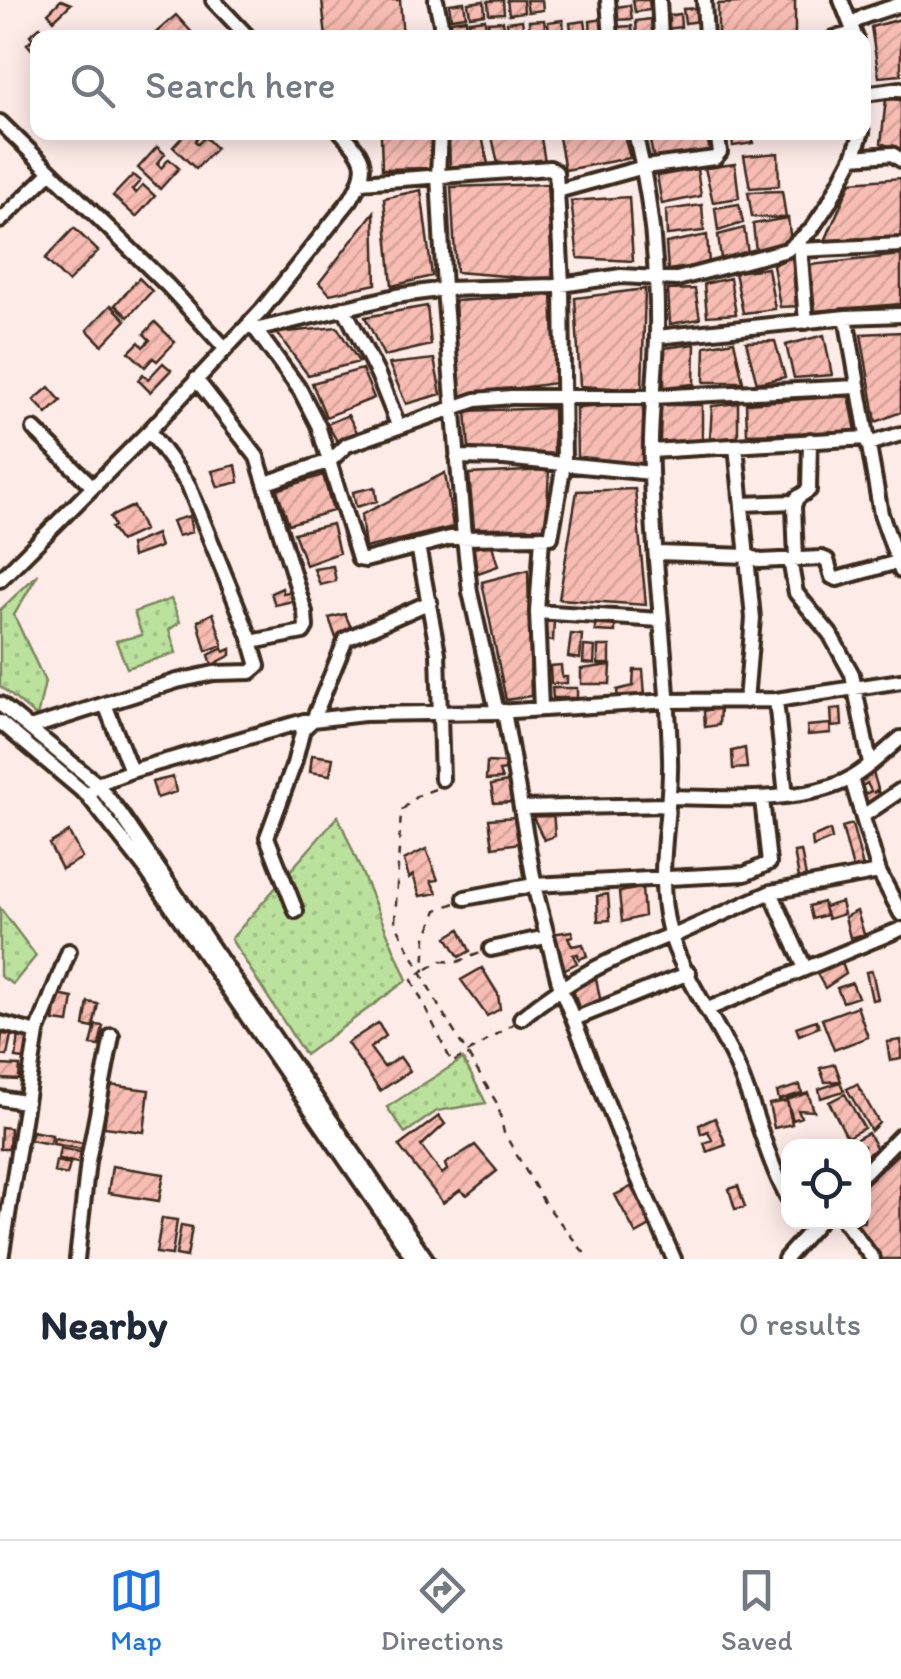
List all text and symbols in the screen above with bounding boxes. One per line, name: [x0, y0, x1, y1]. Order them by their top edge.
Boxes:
search box: [30, 30, 871, 140]
icon: search: [65, 58, 120, 113]
text: Search here: [145, 62, 336, 108]
map controls: [781, 1139, 871, 1229]
button: locate: [781, 1139, 871, 1229]
text: Nearby: [40, 1299, 167, 1350]
text: 0 results: [739, 1305, 861, 1343]
tab: Map: [109, 1563, 164, 1657]
tab: Directions: [381, 1563, 504, 1657]
tab: Saved: [721, 1563, 792, 1657]

